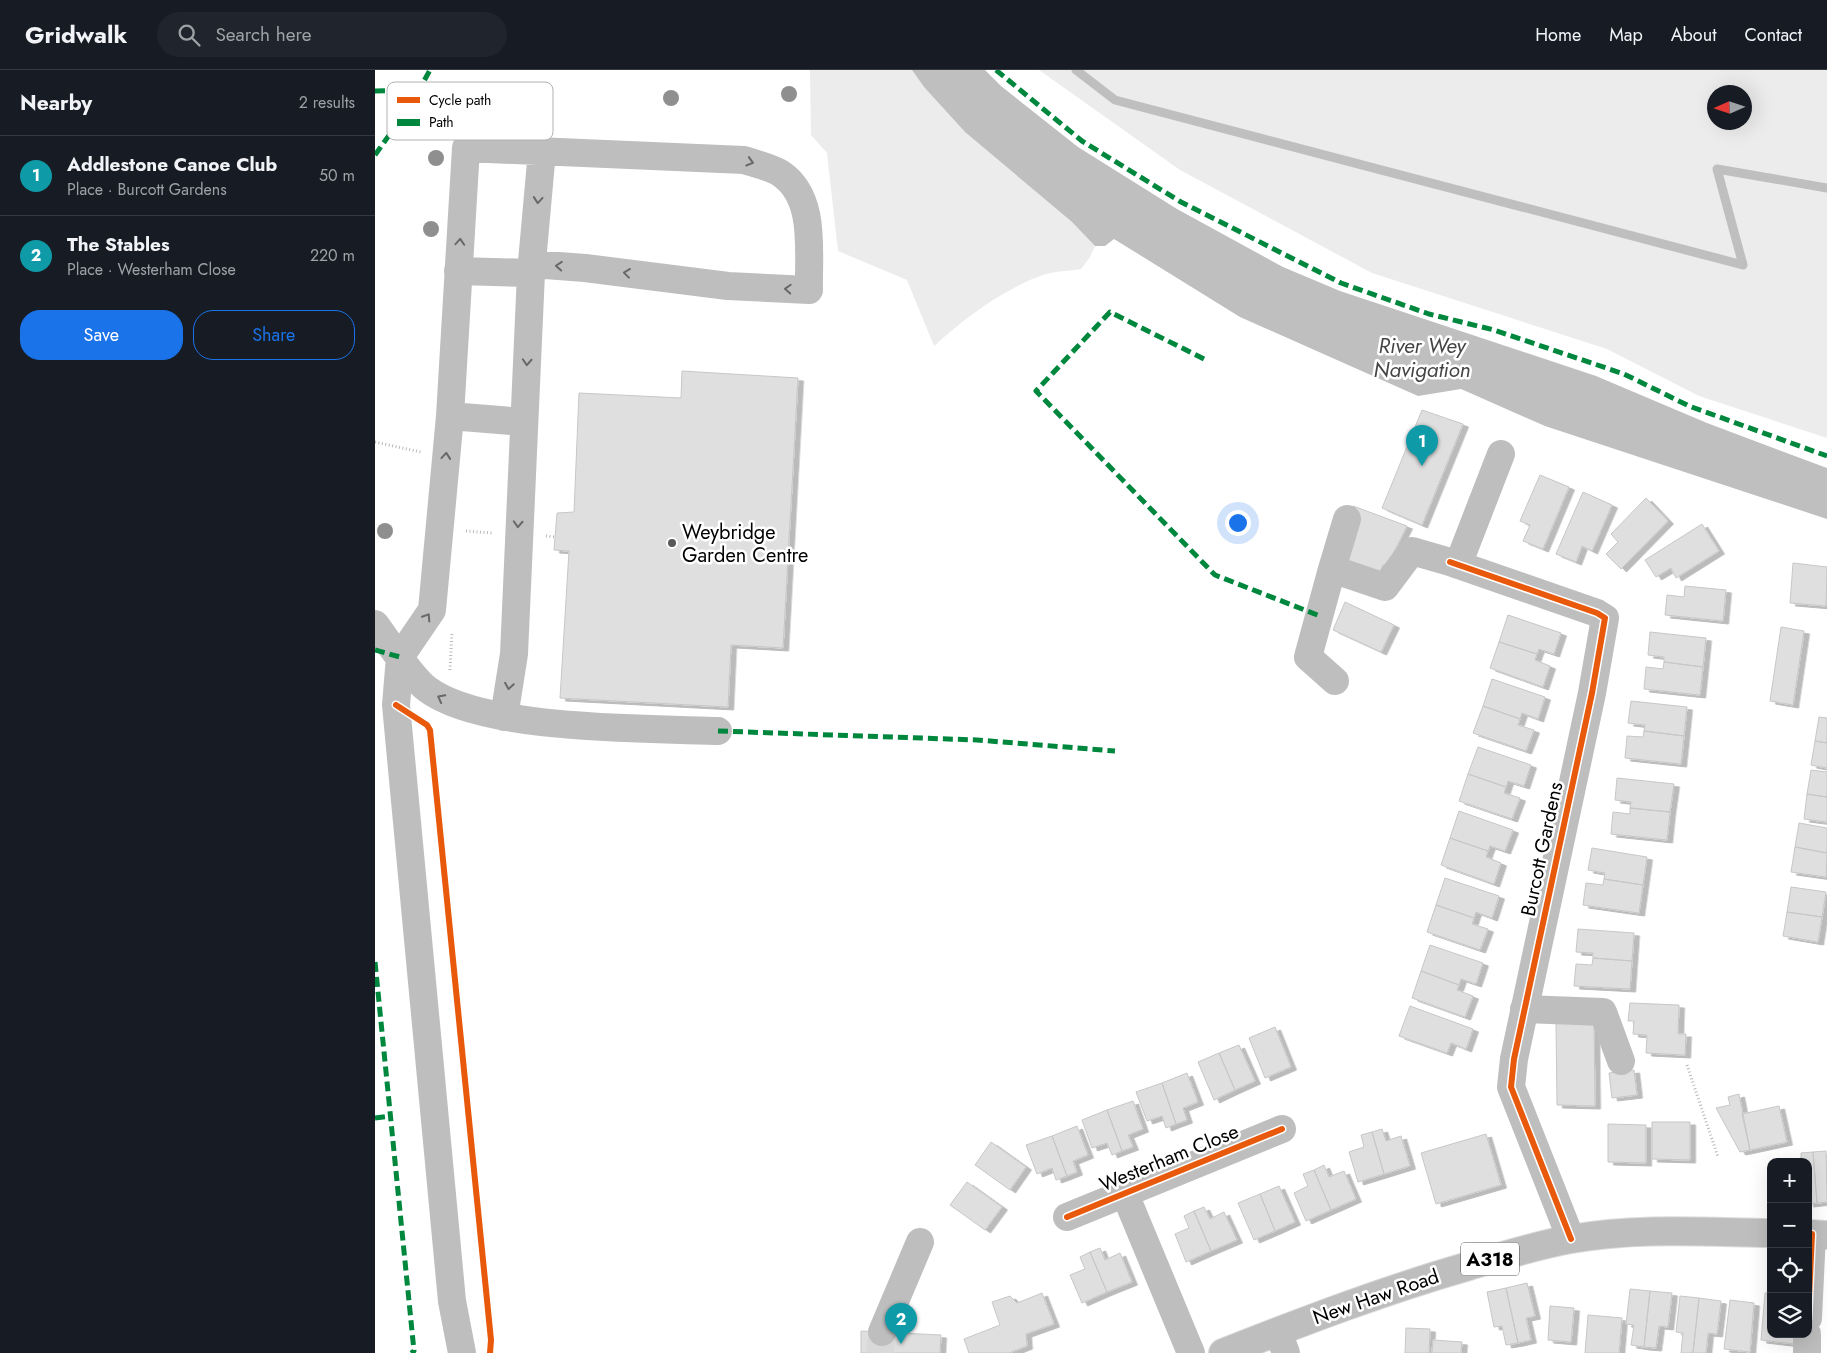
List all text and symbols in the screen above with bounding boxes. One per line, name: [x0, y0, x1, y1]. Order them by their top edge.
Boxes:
search box: [157, 12, 507, 57]
text: Gridwalk: [25, 17, 127, 52]
icon: search: [175, 21, 203, 49]
text: Search here: [215, 21, 311, 48]
text: Home: [1535, 22, 1581, 48]
text: Map: [1609, 22, 1643, 48]
text: About: [1671, 22, 1716, 48]
text: Contact: [1744, 22, 1802, 48]
legend: [387, 82, 553, 140]
north arrow: [1707, 85, 1752, 130]
text: Nearby: [20, 88, 92, 118]
text: Cycle path: [429, 90, 491, 110]
text: 2 results: [299, 91, 355, 114]
text: Path: [429, 112, 454, 132]
text: Addlestone Canoe Club: [67, 151, 277, 178]
one-way arrow: [745, 156, 754, 166]
text: 1: [32, 164, 40, 187]
text: 50 m: [319, 164, 355, 187]
text: Place · Burcott Gardens: [67, 178, 227, 201]
one-way arrow: [532, 196, 543, 204]
text: The Stables: [67, 231, 170, 258]
one-way arrow: [455, 237, 466, 245]
text: 2: [31, 244, 41, 267]
text: 220 m: [310, 244, 355, 267]
text: Place · Westerham Close: [67, 258, 236, 281]
one-way arrow: [554, 261, 562, 272]
one-way arrow: [622, 268, 630, 279]
one-way arrow: [784, 284, 792, 295]
button: Save: [20, 310, 183, 360]
button: Share: [193, 310, 355, 360]
water label: River Wey Navigation: [1374, 331, 1470, 385]
one-way arrow: [522, 358, 533, 366]
pin: 1: [1406, 425, 1438, 466]
one-way arrow: [440, 452, 451, 460]
your location: [1225, 510, 1251, 536]
place label: Weybridge Garden Centre: [682, 518, 808, 570]
one-way arrow: [513, 521, 524, 529]
marker: Weybridge Garden Centre: [666, 537, 678, 549]
one-way arrow: [421, 613, 431, 622]
one-way arrow: [504, 683, 515, 691]
one-way arrow: [437, 694, 446, 704]
street label: Burcott Gardens: [1514, 779, 1570, 919]
street label: Westerham Close: [1095, 1117, 1243, 1199]
map controls: [1767, 1158, 1812, 1338]
button: +: [1767, 1158, 1812, 1203]
button: −: [1767, 1203, 1812, 1248]
road number: A318: [1461, 1242, 1519, 1276]
button: locate: [1767, 1248, 1812, 1293]
street label: New Haw Road: [1309, 1262, 1443, 1332]
button: layers: [1767, 1293, 1812, 1338]
pin: 2: [885, 1303, 917, 1344]

